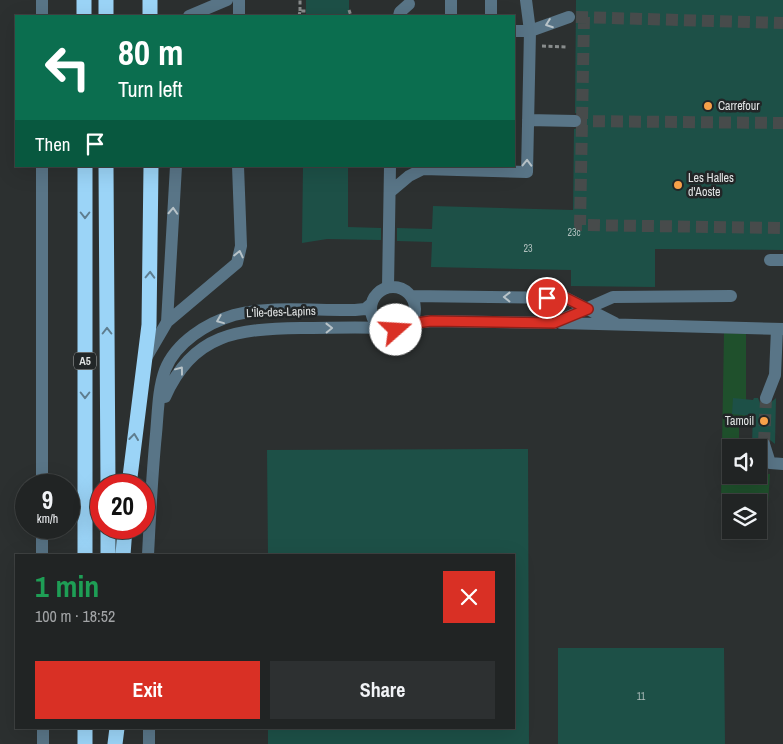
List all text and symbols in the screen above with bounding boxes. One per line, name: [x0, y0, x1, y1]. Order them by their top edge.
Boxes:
one-way arrow: [546, 18, 554, 28]
text: 80 m: [118, 29, 183, 76]
icon: left: [35, 35, 100, 100]
text: Turn left: [118, 74, 183, 104]
place label: Carrefour: [718, 98, 760, 114]
marker: Carrefour: [702, 100, 714, 112]
icon: arrive: [81, 130, 109, 158]
text: Then: [35, 131, 71, 157]
one-way arrow: [522, 158, 532, 166]
place label: Les Halles d'Aoste: [688, 170, 734, 200]
marker: Les Halles d'Aoste: [672, 179, 684, 191]
one-way arrow: [168, 206, 179, 214]
one-way arrow: [80, 212, 90, 219]
house number: 23c: [567, 226, 581, 239]
house number: 23: [523, 242, 533, 255]
one-way arrow: [233, 249, 244, 258]
one-way arrow: [145, 271, 155, 278]
pin: [526, 277, 568, 319]
icon: arrive: [533, 284, 561, 312]
one-way arrow: [503, 292, 510, 302]
street label: L'Île-des-Lapins: [246, 303, 316, 321]
position arrow: [369, 303, 421, 355]
one-way arrow: [217, 314, 225, 324]
one-way arrow: [326, 323, 333, 333]
one-way arrow: [102, 327, 112, 335]
road number: A5: [74, 352, 96, 370]
one-way arrow: [174, 366, 183, 376]
one-way arrow: [80, 392, 90, 399]
place label: Tamoil: [725, 413, 754, 429]
marker: Tamoil: [758, 415, 770, 427]
one-way arrow: [128, 432, 139, 440]
map controls: [722, 439, 767, 539]
button: sound: [722, 439, 767, 484]
speed limit sign: 20: [90, 474, 155, 539]
text: 9: [42, 483, 53, 517]
button: layers: [722, 494, 767, 539]
text: km/h: [37, 511, 58, 527]
text: 1 min: [35, 566, 99, 606]
button: close: [443, 571, 495, 623]
text: 100 m · 18:52: [35, 605, 115, 627]
button: Exit: [35, 661, 260, 719]
button: Share: [270, 661, 495, 719]
house number: 11: [637, 690, 646, 703]

